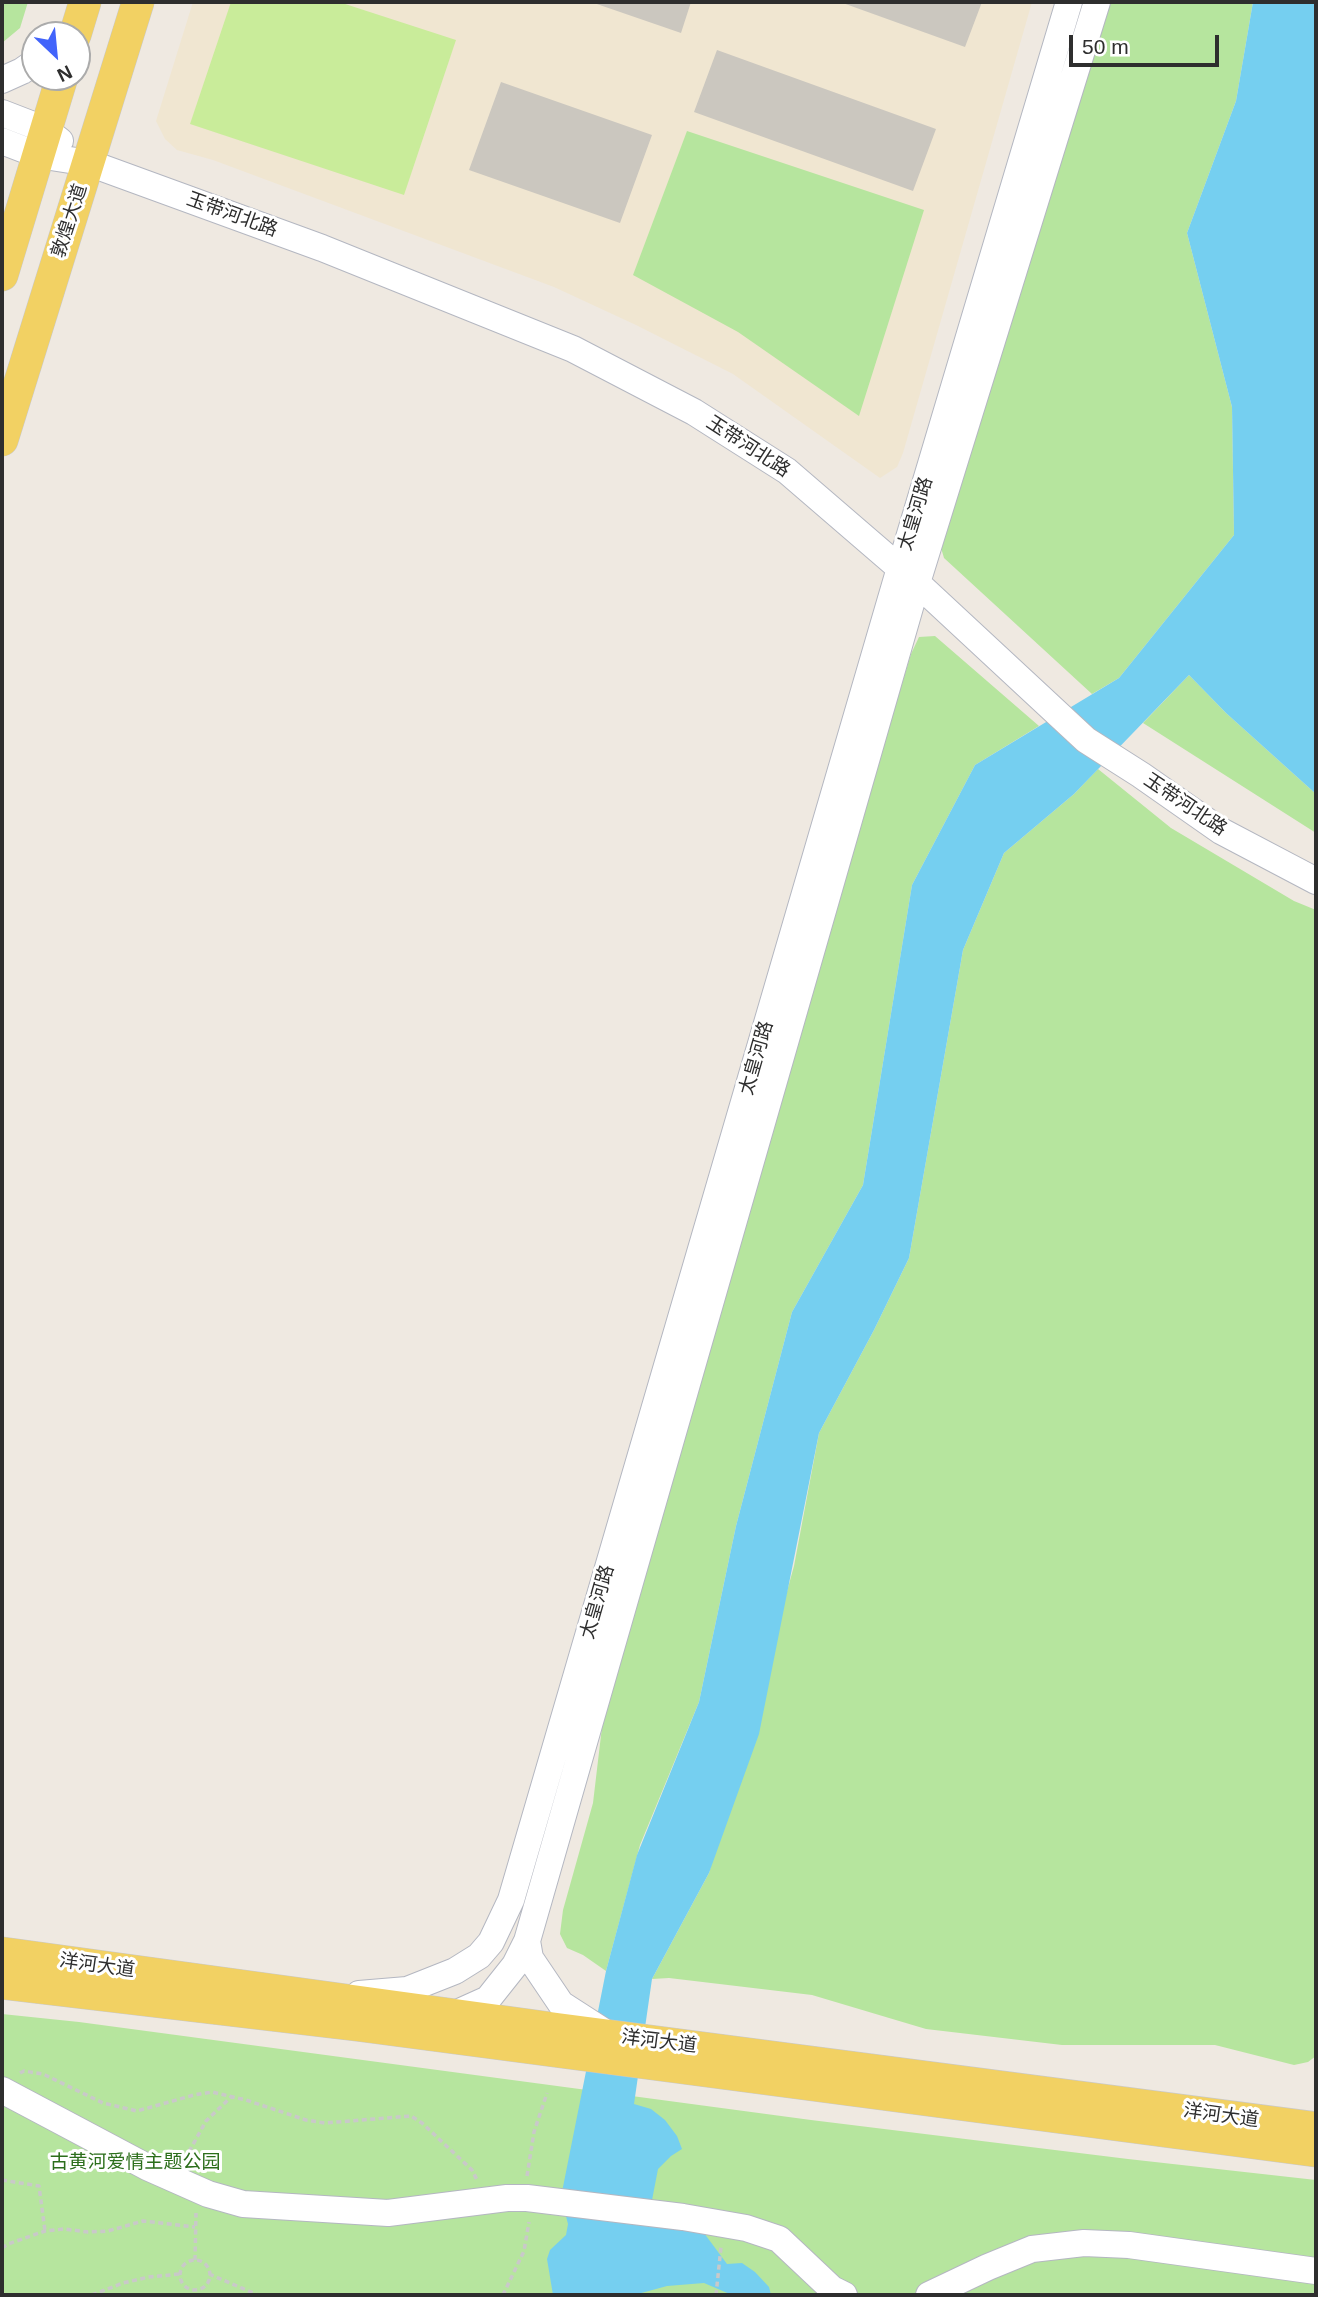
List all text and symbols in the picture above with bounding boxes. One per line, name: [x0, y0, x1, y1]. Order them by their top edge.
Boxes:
north arrow: [21, 21, 91, 91]
scale bar: [1073, 21, 1224, 65]
text: 50 m: [1082, 35, 1129, 58]
text: N: [54, 61, 75, 86]
street label: 敦煌大道: [47, 181, 93, 261]
street label: 玉带河北路: [183, 188, 281, 242]
street label: 玉带河北路: [702, 412, 794, 482]
street label: 太皇河路: [894, 474, 938, 554]
street label: 玉带河北路: [1139, 769, 1231, 841]
street label: 太皇河路: [736, 1018, 778, 1098]
street label: 太皇河路: [577, 1562, 619, 1642]
street label: 洋河大道: [58, 1949, 136, 1983]
street label: 洋河大道: [620, 2026, 698, 2058]
street label: 洋河大道: [1182, 2099, 1260, 2133]
park label: 古黄河爱情主题公园: [50, 2152, 220, 2174]

